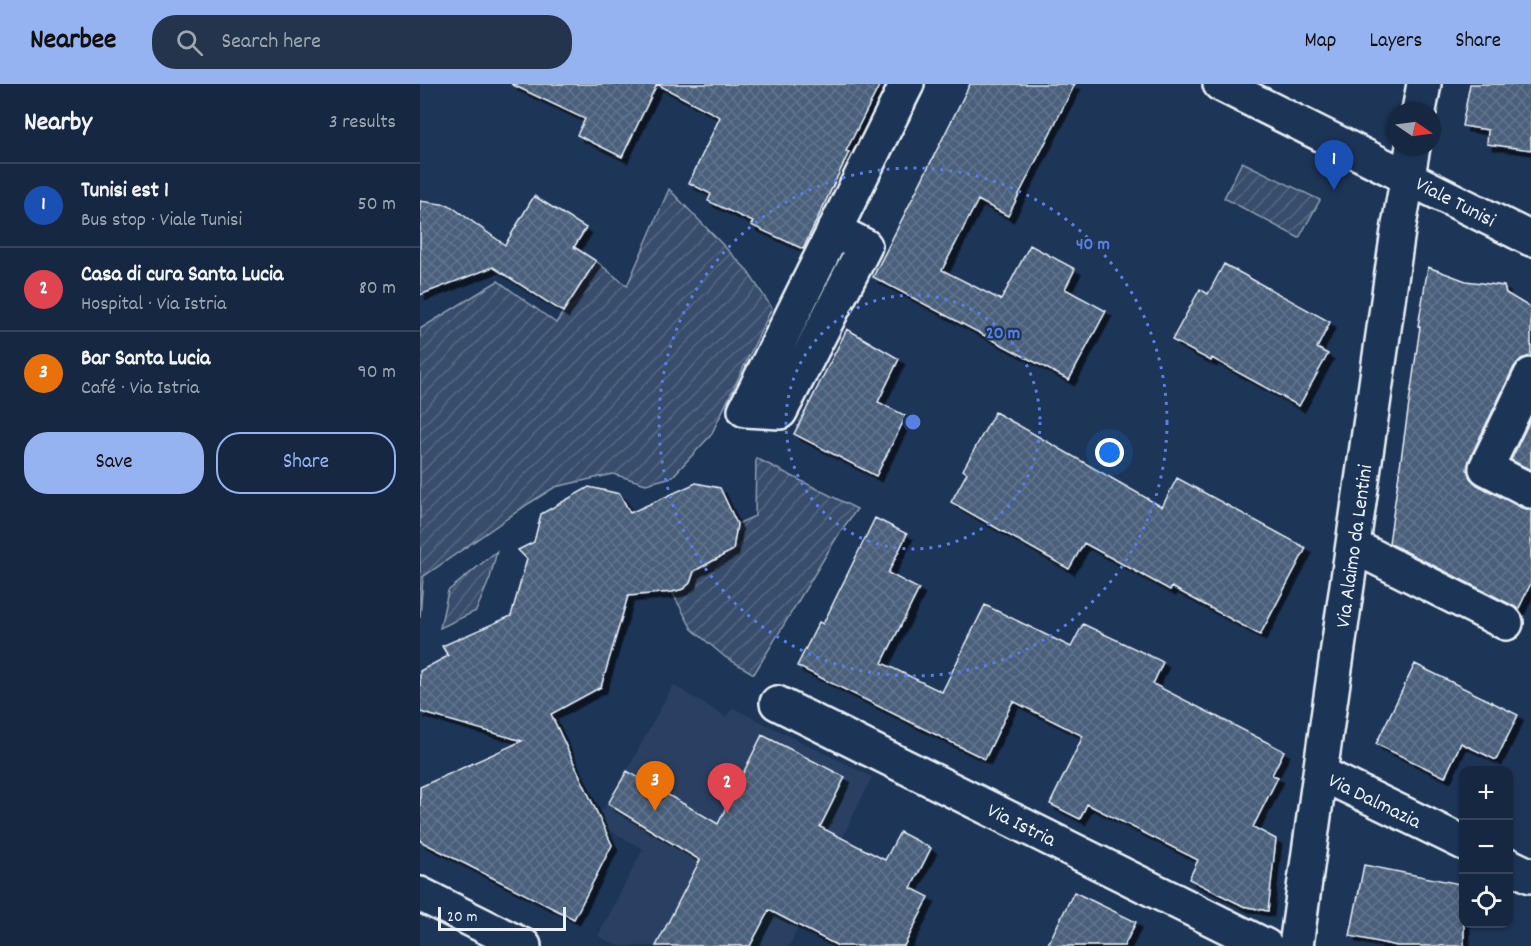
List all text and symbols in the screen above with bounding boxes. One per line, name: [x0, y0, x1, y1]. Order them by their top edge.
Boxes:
search box: [152, 15, 572, 69]
text: Nearbee: [30, 22, 116, 62]
icon: search: [173, 26, 206, 59]
text: Search here: [221, 27, 321, 58]
text: Map: [1305, 27, 1336, 57]
text: Layers: [1369, 27, 1422, 57]
text: Share: [1455, 27, 1501, 57]
north arrow: [1387, 102, 1441, 156]
text: Nearby: [24, 105, 92, 142]
text: 3 results: [329, 109, 396, 137]
pin: 1: [1314, 141, 1354, 190]
street label: Viale Tunisi: [1409, 171, 1500, 237]
text: Tunisi est 1: [81, 176, 169, 207]
text: 1: [41, 191, 46, 219]
text: 50 m: [358, 191, 396, 219]
text: Bus stop · Viale Tunisi: [81, 207, 242, 235]
text: 40 m: [1076, 233, 1110, 258]
text: Casa di cura Santa Lucia: [81, 260, 283, 291]
text: 2: [39, 275, 48, 303]
text: 80 m: [359, 275, 396, 303]
text: Hospital · Via Istria: [81, 291, 226, 319]
text: 20 m: [986, 322, 1020, 347]
text: Bar Santa Lucia: [81, 344, 210, 375]
text: 3: [39, 359, 48, 387]
text: 90 m: [358, 359, 396, 387]
text: Café · Via Istria: [81, 375, 199, 403]
centre of rings: [903, 412, 923, 432]
button: Save: [24, 432, 204, 494]
button: Share: [216, 432, 396, 494]
your location: [1095, 438, 1124, 467]
street label: Via Alaimo da Lentini: [1330, 463, 1382, 630]
pin: 3: [636, 762, 674, 811]
pin: 2: [708, 764, 746, 813]
map controls: [1459, 766, 1513, 928]
button: +: [1459, 766, 1513, 820]
street label: Via Dalmazia: [1322, 767, 1426, 839]
street label: Via Istria: [981, 797, 1061, 857]
button: −: [1459, 820, 1513, 874]
button: locate: [1459, 874, 1513, 928]
scale bar: [438, 904, 566, 932]
text: 20 m: [447, 906, 477, 929]

